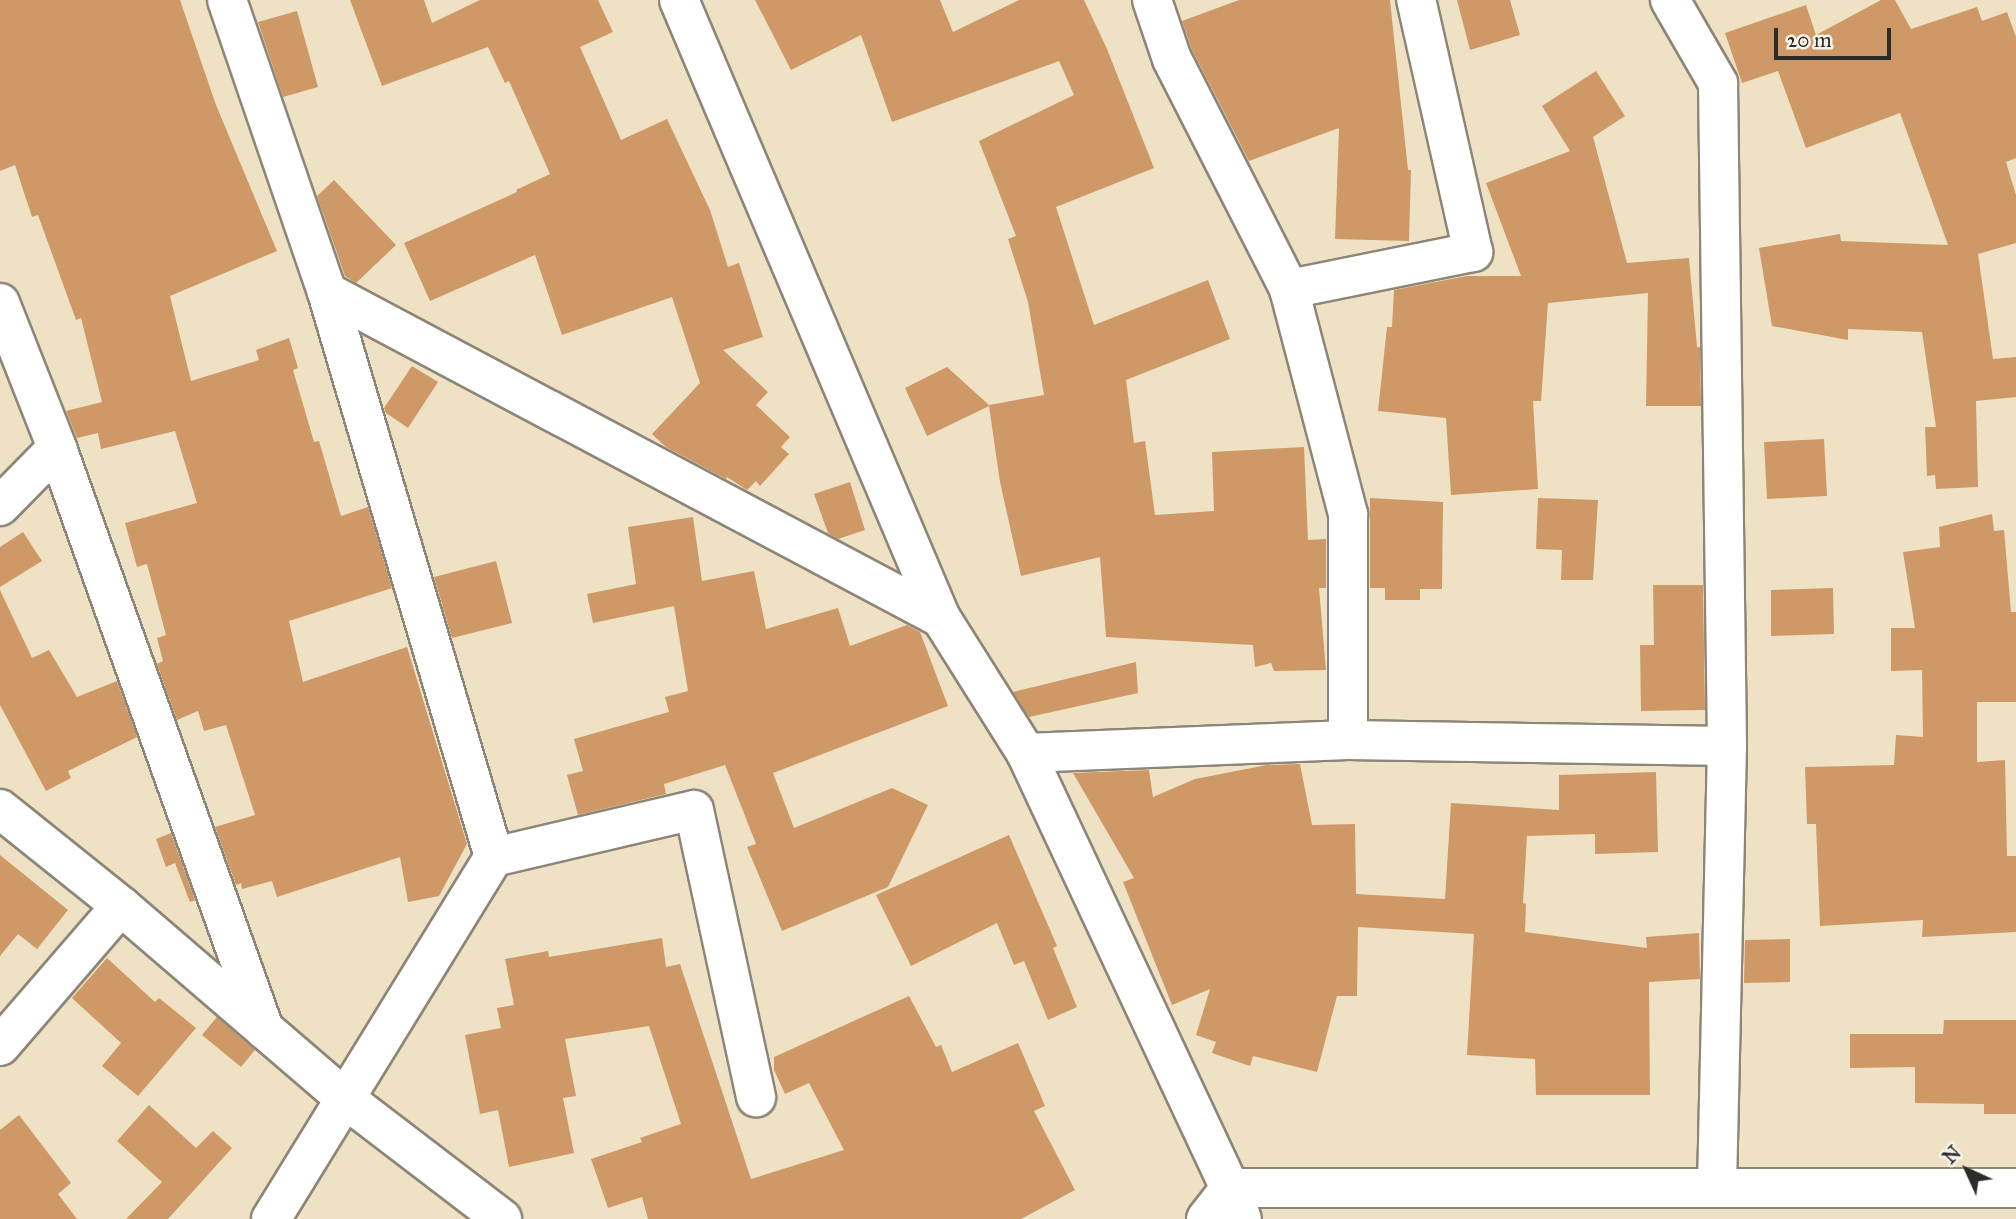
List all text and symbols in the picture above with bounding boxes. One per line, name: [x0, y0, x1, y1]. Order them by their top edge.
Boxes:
scale bar: [1778, 14, 1895, 58]
text: 20 m: [1787, 27, 1832, 53]
north arrow: [1932, 1135, 2002, 1205]
text: N: [1938, 1141, 1966, 1169]

